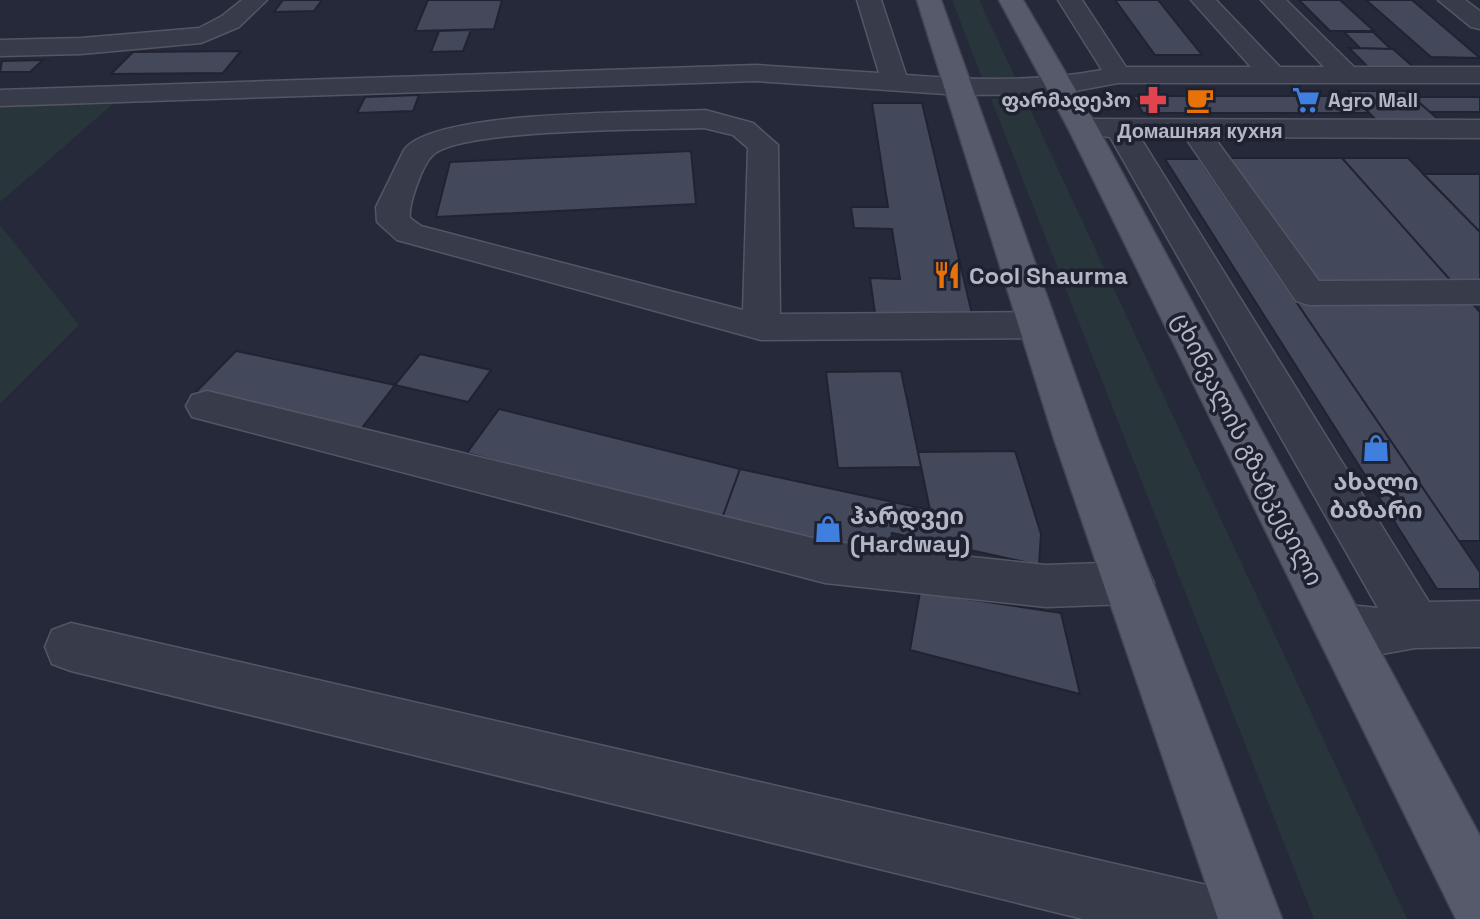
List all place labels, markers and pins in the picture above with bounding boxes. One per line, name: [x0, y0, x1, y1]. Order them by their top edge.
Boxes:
pharmacy icon: ფარმადეპო: [1138, 85, 1168, 115]
cafe icon: Домашняя кухня: [1185, 85, 1215, 115]
supermarket icon: Agro Mall: [1291, 85, 1321, 115]
place label: ფარმადეპო: [1001, 87, 1131, 113]
place label: Agro Mall: [1328, 87, 1418, 113]
place label: Домашняя кухня: [1117, 118, 1283, 144]
restaurant icon: Cool Shaurma: [932, 260, 962, 290]
place label: Cool Shaurma: [969, 260, 1128, 291]
shop icon: ახალი ბაზარი: [1361, 433, 1391, 463]
place label: ახალი ბაზარი: [1329, 466, 1423, 525]
place label: ჰარდვეი (Hardway): [850, 500, 970, 559]
shop icon: ჰარდვეი (Hardway): [813, 514, 843, 544]

